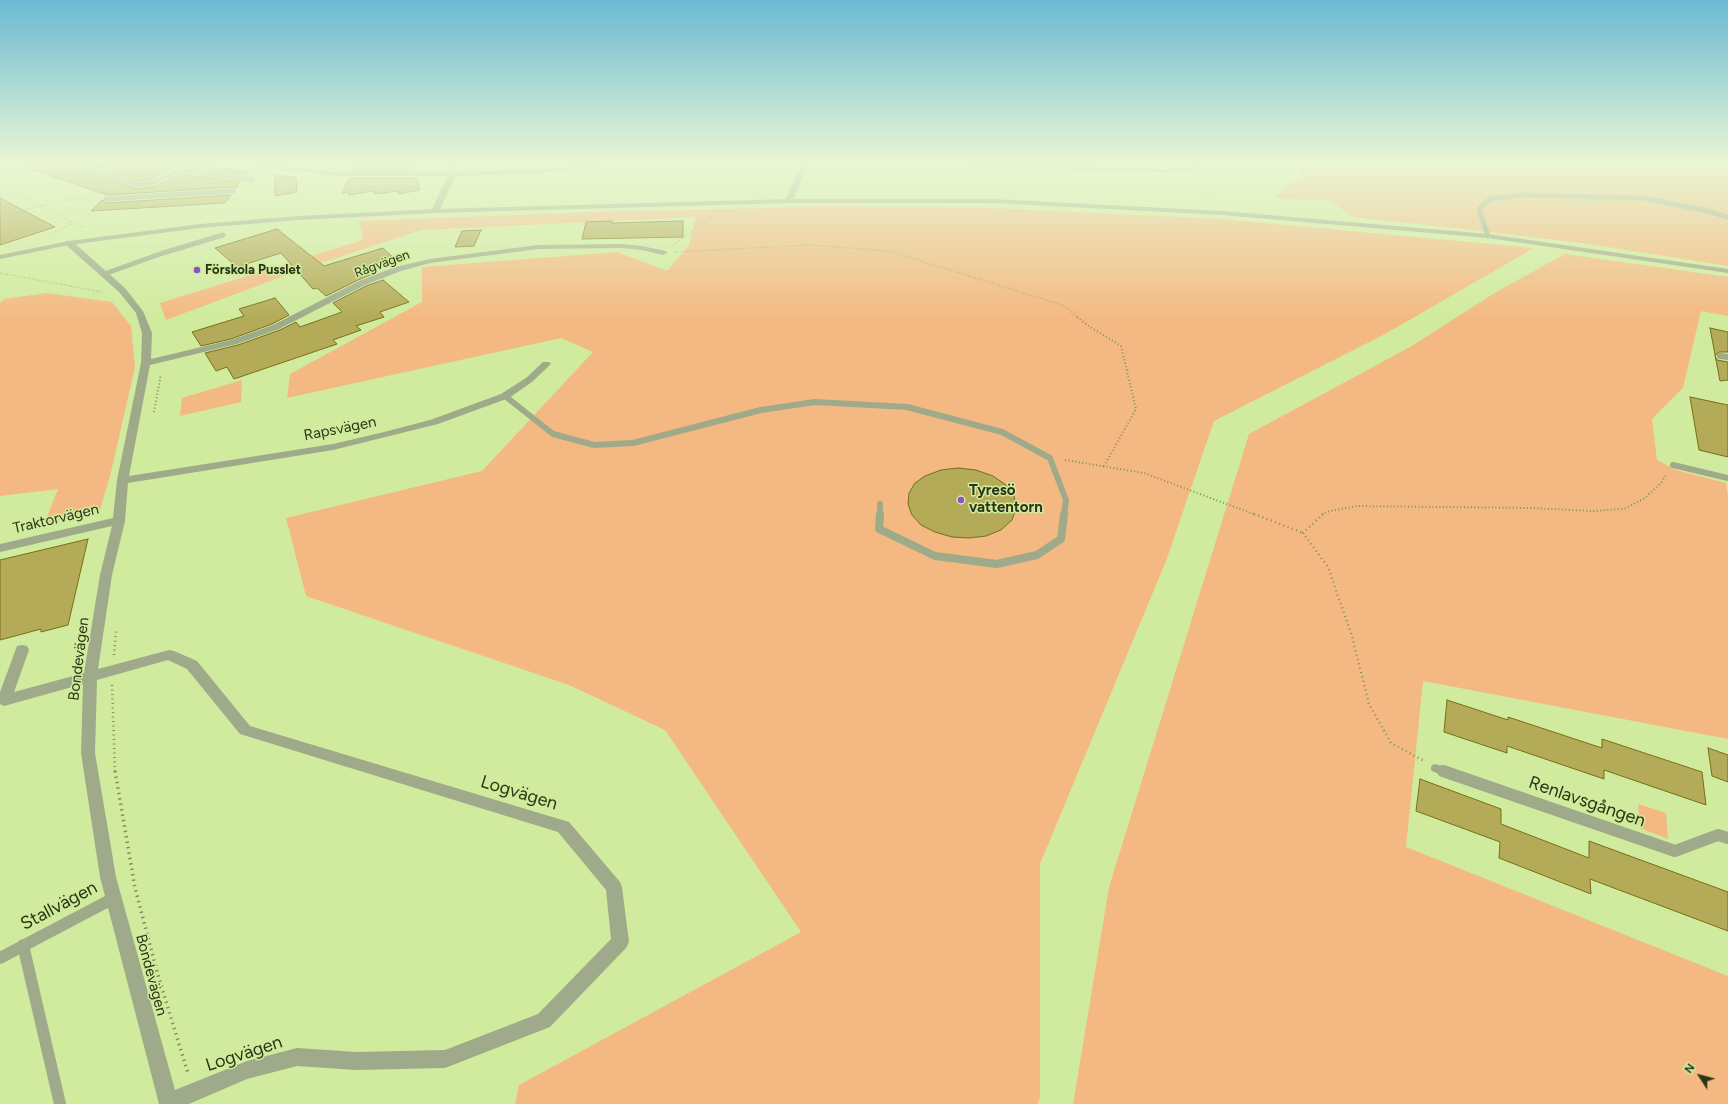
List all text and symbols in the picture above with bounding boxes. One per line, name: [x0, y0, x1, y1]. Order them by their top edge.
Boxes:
street label: Rågvägen: [352, 247, 412, 281]
place label: Förskola Pusslet: [205, 262, 301, 278]
marker: Förskola Pusslet: [192, 265, 202, 275]
street label: Rapsvägen: [302, 413, 378, 445]
place label: Tyresö vattentorn: [969, 482, 1043, 517]
marker: Tyresö vattentorn: [956, 495, 966, 505]
street label: Traktorvägen: [11, 500, 101, 538]
street label: Bondevägen: [65, 616, 93, 702]
street label: Logvägen: [478, 771, 560, 815]
street label: Renlavsgången: [1526, 772, 1648, 832]
street label: Stallvägen: [17, 877, 101, 935]
street label: Bondevägen: [131, 932, 171, 1018]
street label: Logvägen: [203, 1031, 285, 1077]
north arrow: [1680, 1056, 1720, 1096]
text: N: [1682, 1061, 1698, 1076]

